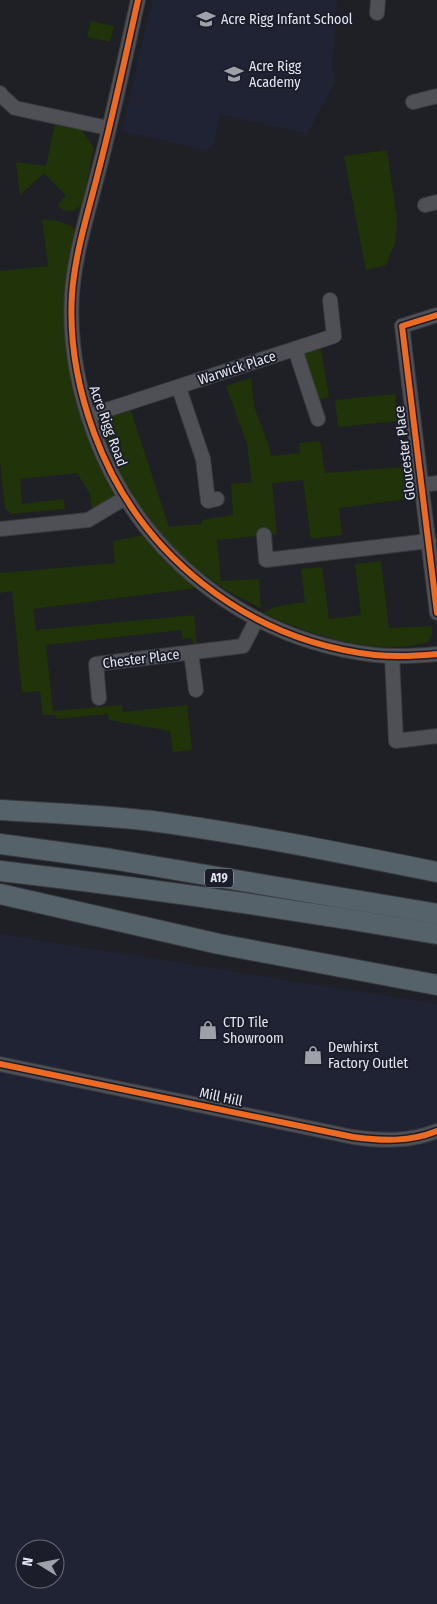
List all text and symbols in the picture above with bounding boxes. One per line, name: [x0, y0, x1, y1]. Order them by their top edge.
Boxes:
school or university icon: Acre Rigg Infant School: [195, 8, 217, 30]
place label: Acre Rigg Infant School: [221, 11, 353, 28]
place label: Acre Rigg Academy: [249, 58, 302, 91]
school or university icon: Acre Rigg Academy: [223, 63, 245, 85]
street label: Warwick Place: [196, 347, 278, 389]
street label: Acre Rigg Road: [86, 383, 130, 469]
street label: Gloucester Place: [391, 405, 419, 501]
street label: Chester Place: [102, 646, 180, 672]
road number: A19: [205, 868, 233, 888]
place label: CTD Tile Showroom: [223, 1014, 284, 1047]
shop icon: CTD Tile Showroom: [197, 1019, 219, 1041]
place label: Dewhirst Factory Outlet: [328, 1039, 408, 1072]
shop icon: Dewhirst Factory Outlet: [302, 1044, 324, 1066]
street label: Mill Hill: [198, 1084, 244, 1110]
north arrow: [15, 1539, 65, 1589]
text: N: [19, 1556, 37, 1567]

